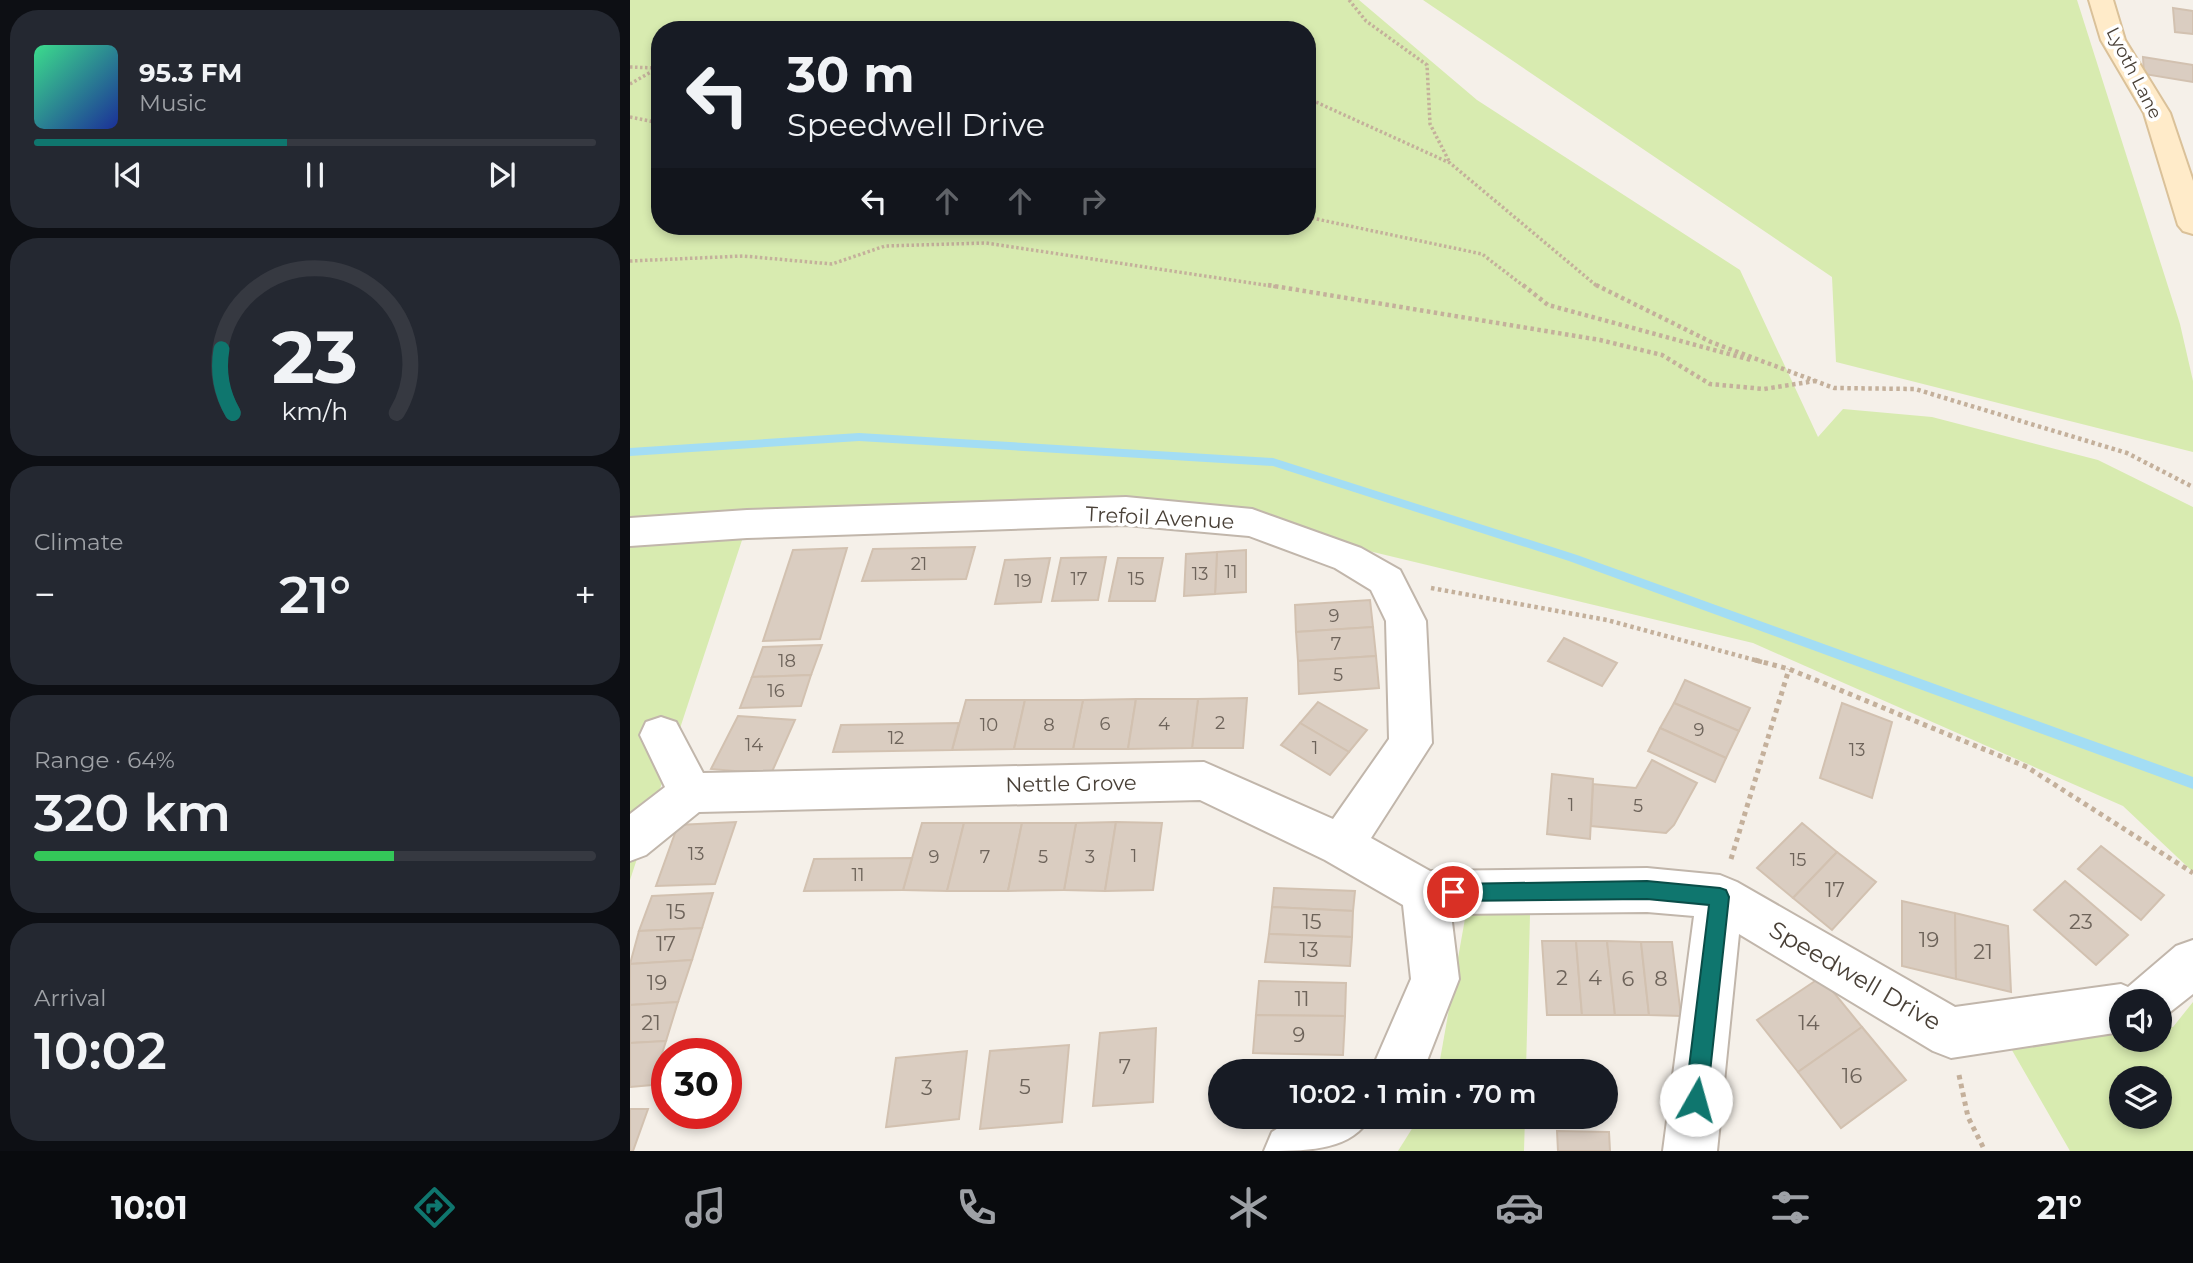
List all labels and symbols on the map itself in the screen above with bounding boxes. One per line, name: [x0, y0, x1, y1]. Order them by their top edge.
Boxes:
street label: Lyoth Lane: [2102, 24, 2167, 123]
street label: Trefoil Avenue: [1085, 501, 1235, 534]
house number: 21: [911, 553, 927, 575]
house number: 11: [1225, 561, 1238, 583]
house number: 13: [1192, 563, 1208, 585]
house number: 17: [1070, 568, 1088, 590]
house number: 15: [1128, 568, 1144, 590]
house number: 19: [1014, 570, 1032, 592]
house number: 9: [1329, 605, 1340, 627]
house number: 7: [1331, 633, 1341, 655]
house number: 18: [778, 650, 796, 672]
house number: 5: [1333, 664, 1343, 686]
house number: 16: [767, 680, 785, 702]
house number: 2: [1215, 712, 1225, 734]
house number: 6: [1100, 713, 1111, 735]
house number: 4: [1158, 713, 1170, 735]
house number: 10: [980, 714, 998, 736]
house number: 8: [1043, 714, 1055, 736]
house number: 9: [1694, 719, 1705, 741]
house number: 12: [888, 727, 904, 749]
house number: 14: [745, 734, 763, 756]
house number: 1: [1312, 737, 1318, 759]
house number: 13: [1849, 739, 1865, 761]
street label: Nettle Grove: [1005, 770, 1137, 797]
house number: 1: [1568, 794, 1574, 816]
house number: 5: [1633, 795, 1643, 817]
house number: 13: [688, 843, 704, 865]
house number: 1: [1131, 845, 1137, 867]
house number: 9: [929, 846, 940, 868]
house number: 7: [980, 846, 990, 868]
house number: 5: [1038, 846, 1048, 868]
house number: 3: [1085, 846, 1095, 868]
house number: 15: [1790, 849, 1806, 871]
pin: [1423, 862, 1483, 922]
house number: 11: [852, 864, 865, 886]
house number: 17: [1825, 877, 1845, 902]
house number: 15: [666, 899, 686, 924]
house number: 15: [1302, 909, 1322, 934]
house number: 23: [2069, 909, 2093, 934]
street label: Speedwell Drive: [1764, 915, 1946, 1037]
house number: 19: [1919, 927, 1939, 952]
house number: 17: [656, 931, 676, 956]
house number: 13: [1299, 937, 1319, 962]
house number: 21: [1973, 939, 1993, 964]
house number: 2: [1556, 965, 1568, 990]
house number: 4: [1588, 965, 1602, 990]
house number: 6: [1622, 966, 1635, 991]
house number: 8: [1654, 966, 1668, 991]
house number: 19: [647, 970, 667, 995]
house number: 11: [1294, 986, 1310, 1011]
house number: 21: [641, 1010, 661, 1035]
house number: 14: [1798, 1010, 1820, 1035]
house number: 9: [1293, 1022, 1305, 1047]
speed limit sign: 30: [651, 1038, 742, 1129]
house number: 7: [1119, 1054, 1131, 1079]
position arrow: [1659, 1063, 1733, 1137]
house number: 16: [1842, 1063, 1862, 1088]
house number: 5: [1019, 1074, 1031, 1099]
house number: 3: [921, 1075, 933, 1100]

